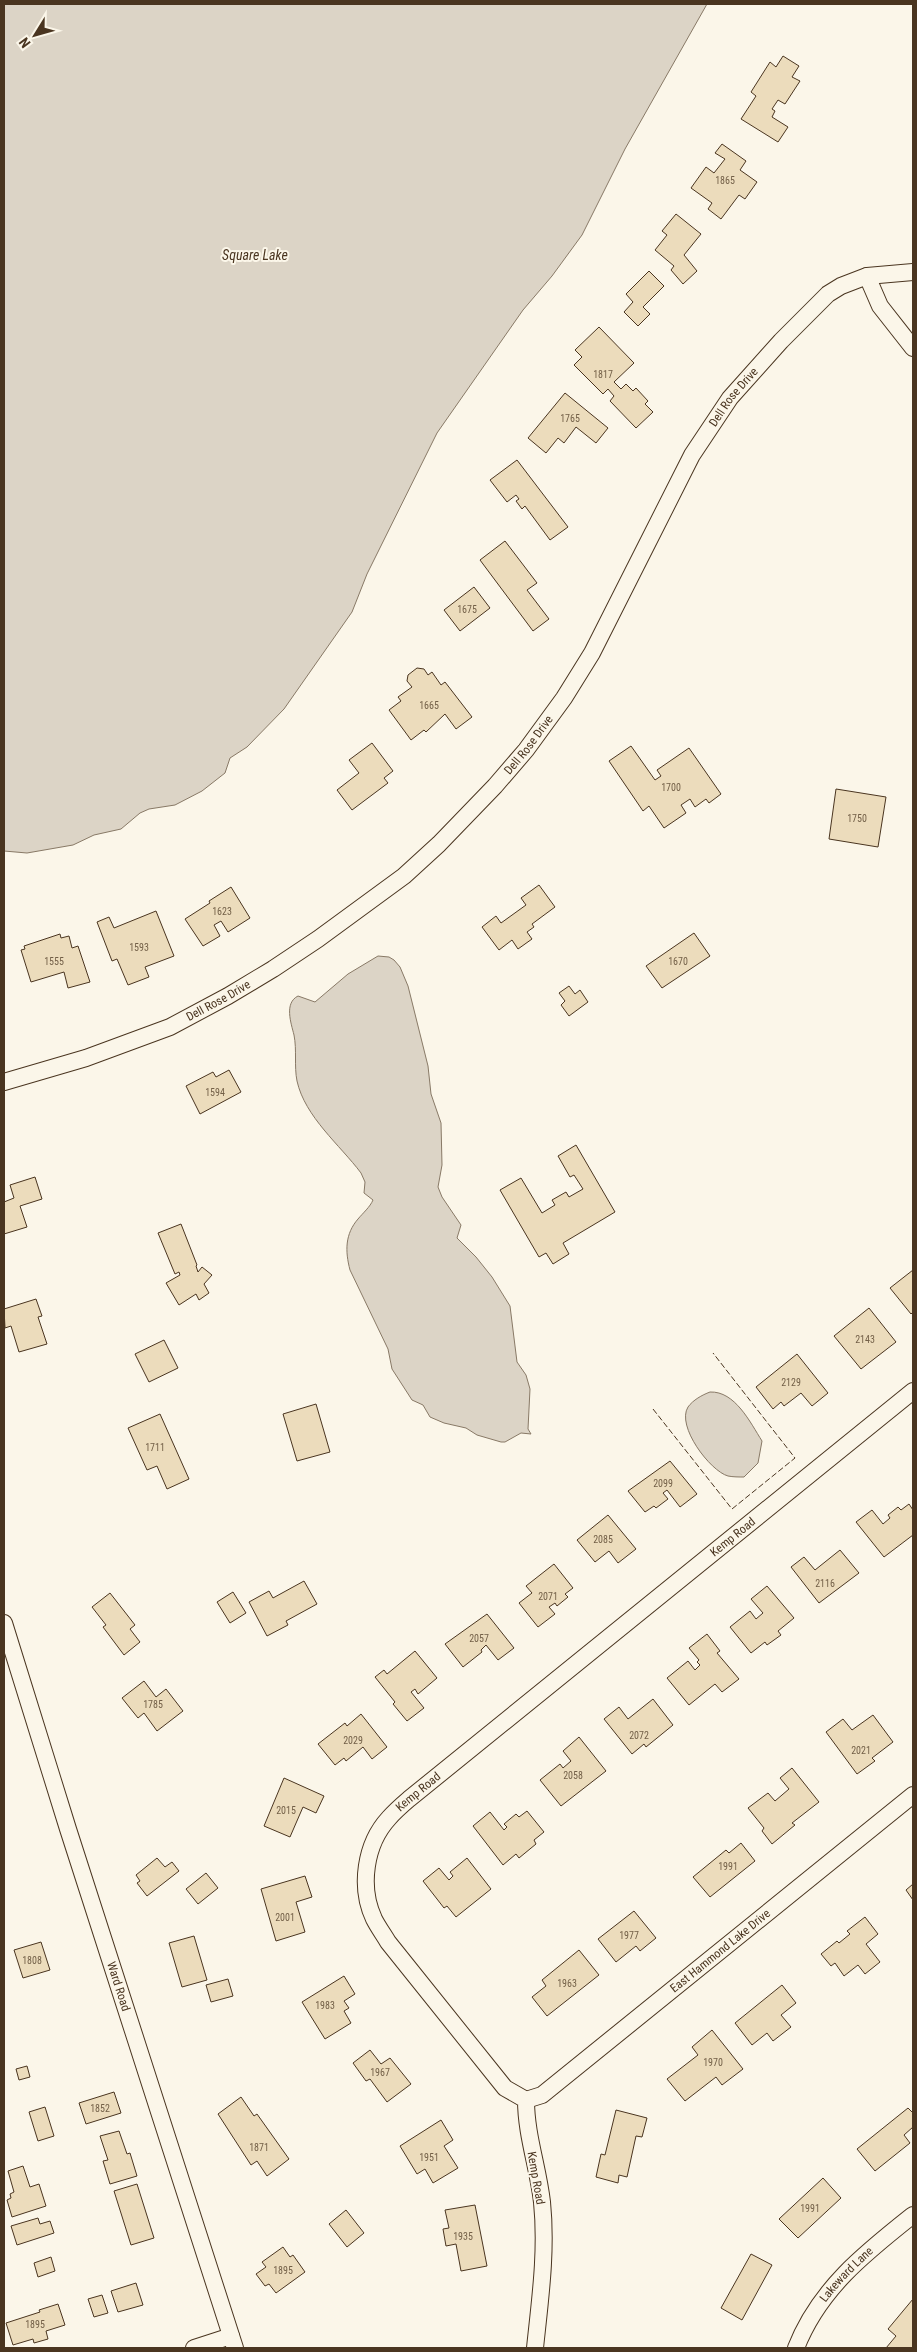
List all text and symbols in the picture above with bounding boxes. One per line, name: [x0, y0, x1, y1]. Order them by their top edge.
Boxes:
north arrow: [10, 10, 60, 60]
text: N: [16, 35, 34, 51]
house number: 1865: [715, 175, 735, 186]
water label: Square Lake: [222, 247, 288, 263]
street label: Dell Rose Drive: [706, 364, 761, 429]
house number: 1817: [593, 369, 613, 380]
house number: 1765: [560, 413, 580, 424]
house number: 1675: [457, 604, 477, 615]
house number: 1665: [419, 700, 439, 711]
street label: Dell Rose Drive: [501, 712, 556, 777]
house number: 1700: [661, 782, 681, 793]
house number: 1750: [847, 813, 867, 824]
house number: 1623: [212, 906, 232, 917]
house number: 1593: [129, 942, 149, 953]
house number: 1555: [44, 956, 64, 967]
house number: 1670: [668, 956, 688, 967]
street label: Dell Rose Drive: [184, 977, 253, 1024]
house number: 1594: [205, 1087, 225, 1098]
house number: 2143: [855, 1334, 875, 1345]
house number: 2129: [781, 1377, 801, 1388]
house number: 1711: [145, 1442, 165, 1453]
house number: 2099: [653, 1478, 673, 1489]
street label: Kemp Road: [707, 1514, 758, 1559]
house number: 2085: [593, 1534, 613, 1545]
house number: 2116: [815, 1578, 835, 1589]
house number: 2071: [538, 1591, 558, 1602]
house number: 2057: [469, 1633, 489, 1644]
house number: 1785: [143, 1699, 163, 1710]
house number: 2072: [629, 1730, 649, 1741]
house number: 2029: [343, 1735, 363, 1746]
house number: 2021: [851, 1745, 871, 1756]
street label: Kemp Road: [393, 1769, 443, 1814]
house number: 2058: [563, 1770, 583, 1781]
house number: 2015: [276, 1805, 296, 1816]
house number: 1991: [718, 1861, 738, 1872]
street label: East Hammond Lake Drive: [667, 1906, 773, 1995]
house number: 2001: [275, 1912, 295, 1923]
house number: 1977: [619, 1930, 639, 1941]
house number: 1808: [22, 1955, 42, 1966]
street label: Ward Road: [104, 1960, 133, 2013]
house number: 1963: [557, 1978, 577, 1989]
house number: 1983: [315, 2000, 335, 2011]
house number: 1970: [703, 2057, 723, 2068]
house number: 1967: [370, 2067, 390, 2078]
house number: 1852: [90, 2103, 110, 2114]
house number: 1871: [249, 2142, 269, 2153]
street label: Kemp Road: [524, 2150, 548, 2206]
house number: 1951: [419, 2152, 439, 2163]
house number: 1991: [800, 2203, 820, 2214]
house number: 1935: [453, 2231, 473, 2242]
street label: Lakeward Lane: [817, 2244, 876, 2305]
house number: 1895: [273, 2265, 293, 2276]
house number: 1895: [25, 2319, 45, 2330]

